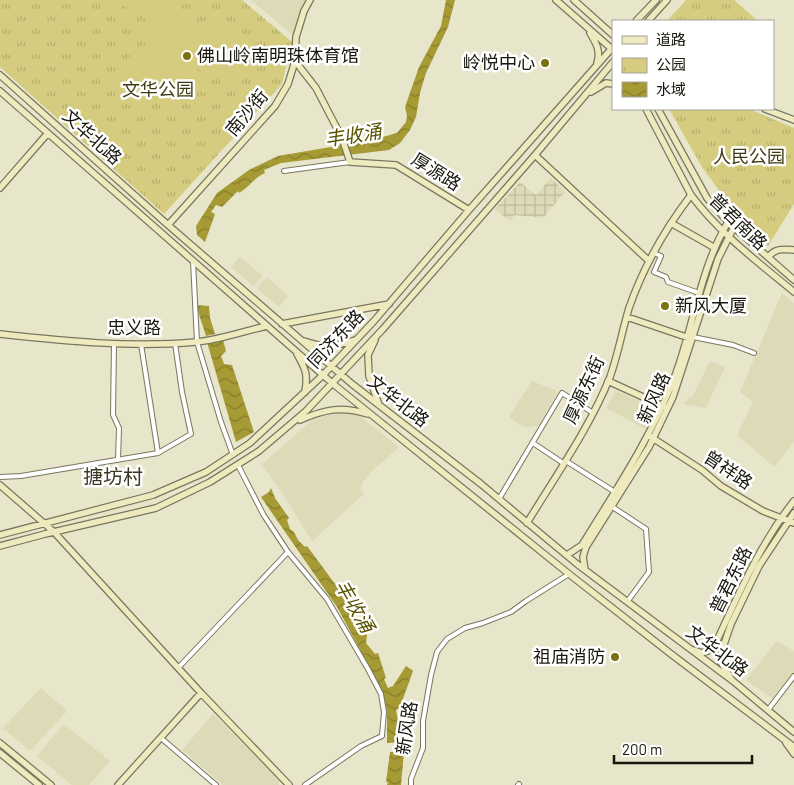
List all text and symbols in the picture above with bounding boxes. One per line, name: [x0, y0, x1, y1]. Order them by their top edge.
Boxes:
legend: [612, 20, 774, 110]
text: 道路: [656, 30, 686, 48]
place label: 佛山岭南明珠体育馆: [197, 44, 359, 66]
marker: 佛山岭南明珠体育馆: [181, 50, 193, 62]
place label: 岭悦中心: [463, 51, 535, 73]
text: 公园: [656, 55, 686, 73]
marker: 岭悦中心: [539, 57, 551, 69]
park label: 文华公园: [122, 78, 194, 100]
text: 水域: [656, 80, 686, 98]
street label: 南沙街: [220, 85, 272, 140]
street label: 文华北路: [59, 104, 127, 169]
water label: 丰收涌: [323, 118, 385, 150]
park label: 人民公园: [713, 145, 785, 167]
street label: 厚源路: [408, 148, 465, 195]
street label: 普君南路: [705, 188, 772, 254]
place label: 新风大厦: [675, 294, 747, 316]
marker: 新风大厦: [659, 300, 671, 312]
street label: 同济东路: [303, 304, 368, 372]
street label: 忠义路: [107, 316, 161, 338]
street label: 厚源东街: [558, 352, 608, 427]
street label: 新风路: [632, 368, 674, 427]
street label: 文华北路: [363, 369, 434, 431]
street label: 曾祥路: [700, 445, 757, 493]
district label: 搪坊村: [83, 464, 143, 488]
street label: 普君东路: [704, 542, 756, 617]
water label: 丰收涌: [331, 575, 381, 638]
street label: 文华北路: [682, 620, 753, 681]
place label: 祖庙消防: [533, 645, 605, 667]
marker: 祖庙消防: [609, 651, 621, 663]
street label: 新风路: [391, 699, 421, 756]
scale bar: [614, 732, 752, 764]
text: 200 m: [622, 740, 662, 758]

